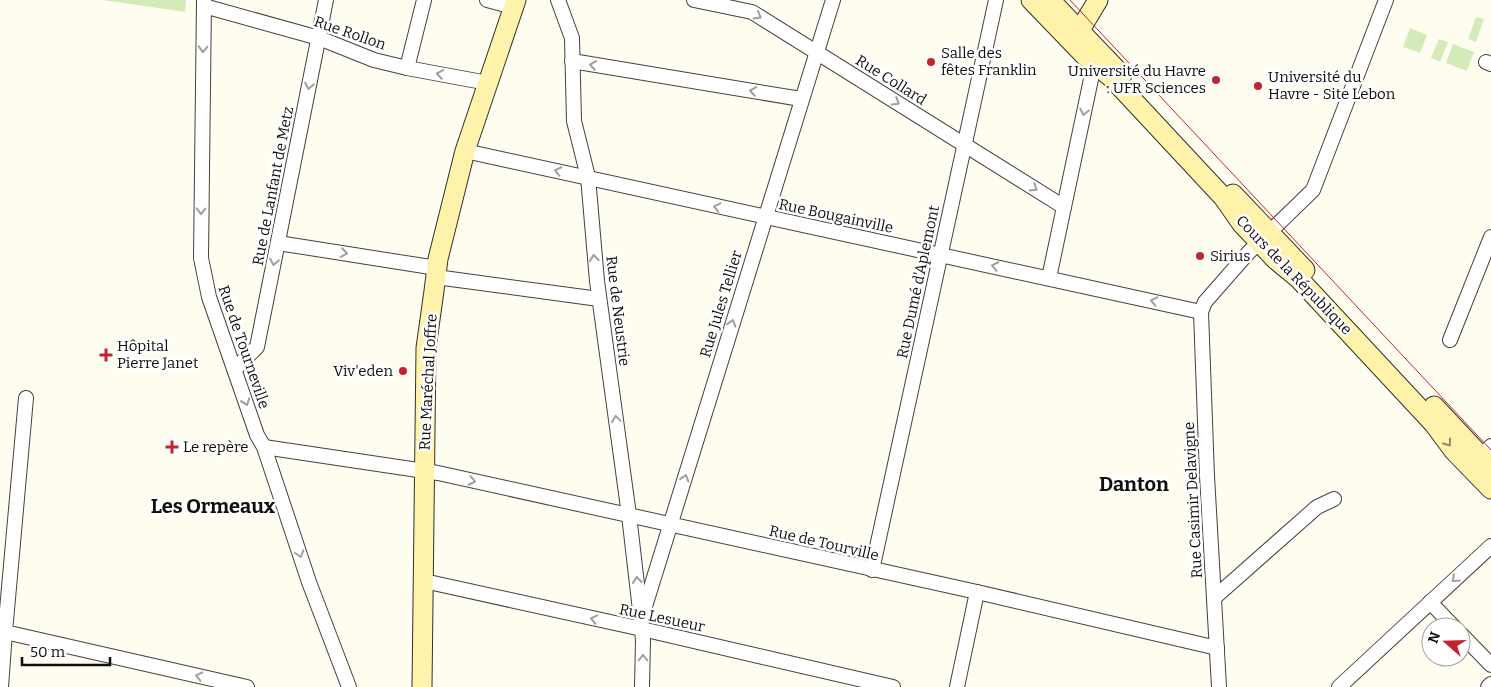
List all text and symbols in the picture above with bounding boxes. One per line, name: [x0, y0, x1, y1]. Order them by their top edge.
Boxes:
one-way arrow: [752, 10, 761, 20]
street label: Rue Rollon: [312, 12, 389, 54]
place label: Salle des fêtes Franklin: [941, 44, 1037, 79]
one-way arrow: [198, 45, 208, 53]
street label: Rue Collard: [852, 51, 930, 109]
marker: Salle des fêtes Franklin: [925, 56, 937, 68]
one-way arrow: [589, 60, 597, 70]
place label: Université du Havre : UFR Sciences: [1068, 62, 1206, 97]
place label: Université du Havre - Site Lebon: [1268, 68, 1396, 103]
one-way arrow: [435, 70, 444, 80]
marker: Université du Havre : UFR Sciences: [1210, 74, 1222, 86]
marker: Université du Havre - Site Lebon: [1252, 80, 1264, 92]
one-way arrow: [305, 81, 315, 90]
one-way arrow: [749, 87, 758, 97]
one-way arrow: [890, 95, 899, 105]
street label: Rue de Lanfant de Metz: [249, 105, 297, 267]
one-way arrow: [1079, 108, 1090, 117]
one-way arrow: [554, 166, 563, 177]
one-way arrow: [1028, 181, 1037, 191]
street label: Rue Bougainville: [777, 195, 895, 237]
one-way arrow: [713, 202, 721, 213]
street label: Rue Dumé d'Aplemont: [893, 203, 943, 360]
one-way arrow: [196, 208, 206, 215]
street label: Cours de la République: [1232, 212, 1356, 338]
place label: Sirius: [1210, 247, 1250, 265]
one-way arrow: [339, 248, 348, 258]
street label: Rue Jules Tellier: [696, 248, 746, 360]
marker: Sirius: [1194, 250, 1206, 262]
one-way arrow: [589, 254, 600, 262]
street label: Rue de Neustrie: [602, 255, 634, 367]
one-way arrow: [270, 258, 280, 267]
one-way arrow: [991, 261, 999, 272]
street label: Rue de Tourneville: [214, 283, 274, 411]
one-way arrow: [1149, 296, 1158, 307]
street label: Rue Maréchal Joffre: [415, 313, 441, 451]
one-way arrow: [727, 319, 737, 328]
place label: Hôpital Pierre Janet: [117, 337, 199, 372]
marker: Hôpital Pierre Janet: [99, 348, 113, 362]
place label: Viv'eden: [333, 362, 393, 380]
marker: Viv'eden: [397, 365, 409, 377]
one-way arrow: [240, 397, 250, 405]
one-way arrow: [611, 415, 622, 423]
street label: Rue Casimir Delavigne: [1180, 421, 1206, 579]
one-way arrow: [1442, 437, 1451, 447]
place label: Le repère: [183, 438, 248, 456]
marker: Le repère: [165, 440, 179, 454]
district label: Danton: [1099, 472, 1169, 496]
one-way arrow: [467, 475, 476, 485]
one-way arrow: [679, 475, 689, 483]
district label: Les Ormeaux: [151, 494, 276, 518]
street label: Rue de Tourville: [767, 522, 881, 564]
one-way arrow: [294, 550, 304, 558]
one-way arrow: [1452, 573, 1461, 582]
one-way arrow: [632, 576, 643, 584]
street label: Rue Lesueur: [618, 600, 707, 636]
one-way arrow: [590, 614, 599, 625]
north arrow: [1421, 617, 1471, 667]
text: N: [1424, 630, 1444, 646]
scale bar: [22, 634, 110, 666]
text: 50 m: [30, 643, 66, 661]
one-way arrow: [638, 654, 648, 662]
one-way arrow: [195, 671, 204, 682]

